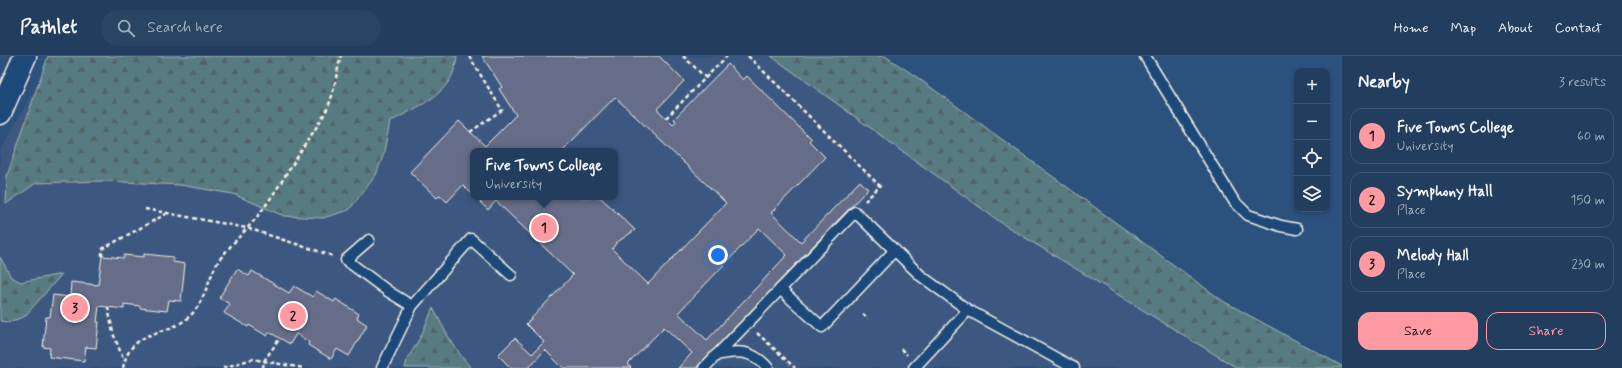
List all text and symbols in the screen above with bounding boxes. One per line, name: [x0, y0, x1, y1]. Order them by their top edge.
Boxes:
search box: [101, 10, 381, 46]
text: Pathlet: [20, 15, 77, 40]
icon: search: [115, 17, 137, 39]
text: Search here: [147, 18, 223, 38]
text: Home: [1394, 19, 1428, 37]
text: Map: [1450, 19, 1476, 37]
text: About: [1498, 19, 1533, 37]
text: Contact: [1555, 19, 1602, 37]
map controls: [1294, 68, 1330, 212]
button: +: [1294, 68, 1330, 104]
text: Nearby: [1358, 71, 1410, 93]
text: 3 results: [1559, 74, 1606, 91]
button: −: [1294, 104, 1330, 140]
text: Five Towns College: [1397, 118, 1514, 138]
text: 1: [1369, 128, 1375, 145]
text: 60 m: [1577, 128, 1605, 145]
text: University: [1397, 138, 1453, 155]
button: locate: [1294, 140, 1330, 176]
popup: [470, 148, 618, 200]
text: Five Towns College: [486, 156, 602, 176]
text: University: [486, 176, 542, 193]
button: layers: [1294, 176, 1330, 212]
text: Symphony Hall: [1397, 182, 1493, 202]
text: 2: [1369, 192, 1375, 209]
text: 150 m: [1571, 192, 1605, 209]
text: Place: [1397, 202, 1426, 219]
pin: 1: [531, 213, 557, 243]
your location: [708, 245, 728, 265]
text: Melody Hall: [1397, 246, 1469, 266]
text: 3: [1369, 256, 1375, 273]
text: 230 m: [1571, 256, 1605, 273]
text: Place: [1397, 266, 1426, 283]
pin: 3: [62, 293, 88, 323]
pin: 2: [280, 301, 306, 331]
button: Save: [1358, 312, 1478, 350]
button: Share: [1486, 312, 1606, 350]

